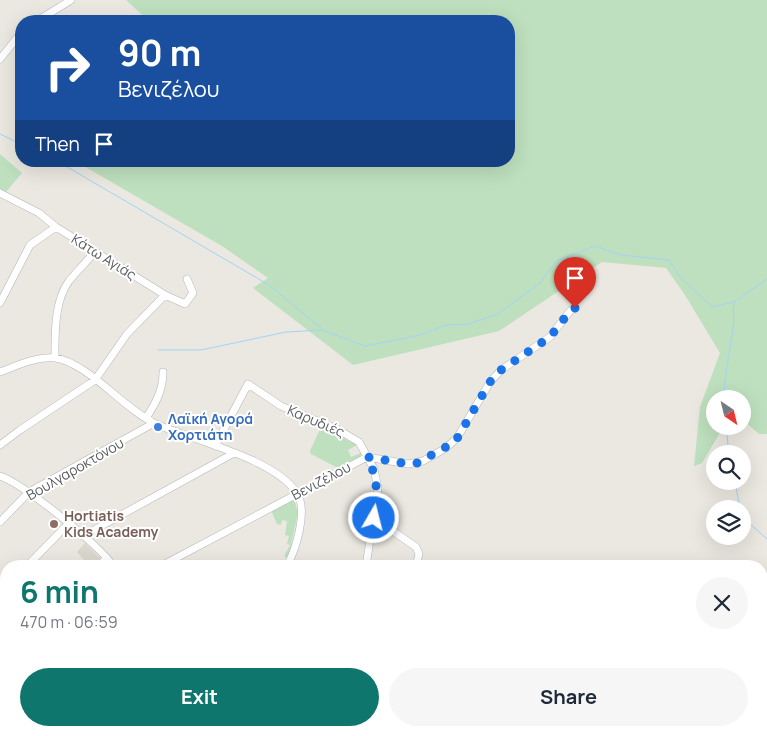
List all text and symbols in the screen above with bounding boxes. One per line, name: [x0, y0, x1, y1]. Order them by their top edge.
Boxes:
text: 90 m: [118, 29, 201, 77]
icon: right: [35, 35, 100, 100]
text: Βενιζέλου: [118, 74, 220, 104]
icon: arrive: [90, 130, 118, 158]
text: Then: [35, 131, 80, 157]
street label: Κάτω Αγιάς: [68, 229, 141, 284]
pin: [554, 257, 596, 308]
icon: arrive: [561, 264, 589, 292]
north arrow: [706, 390, 751, 435]
map controls: [706, 390, 751, 545]
street label: Καρυδιές: [285, 400, 348, 441]
place label: Λαϊκή Αγορά Χορτιάτη: [168, 409, 253, 444]
marker: Λαϊκή Αγορά Χορτιάτη: [152, 421, 164, 433]
street label: Βουλγαροκτόνου: [23, 433, 127, 504]
button: search: [706, 445, 751, 490]
street label: Βενιζέλου: [288, 457, 354, 504]
position arrow: [347, 491, 399, 543]
button: layers: [706, 500, 751, 545]
place label: Hortiatis Kids Academy: [64, 506, 159, 541]
marker: Hortiatis Kids Academy: [48, 518, 60, 530]
text: 6 min: [20, 571, 99, 612]
button: close: [696, 577, 748, 629]
text: 470 m · 06:59: [20, 611, 118, 633]
button: Exit: [20, 668, 379, 726]
button: Share: [389, 668, 748, 726]

